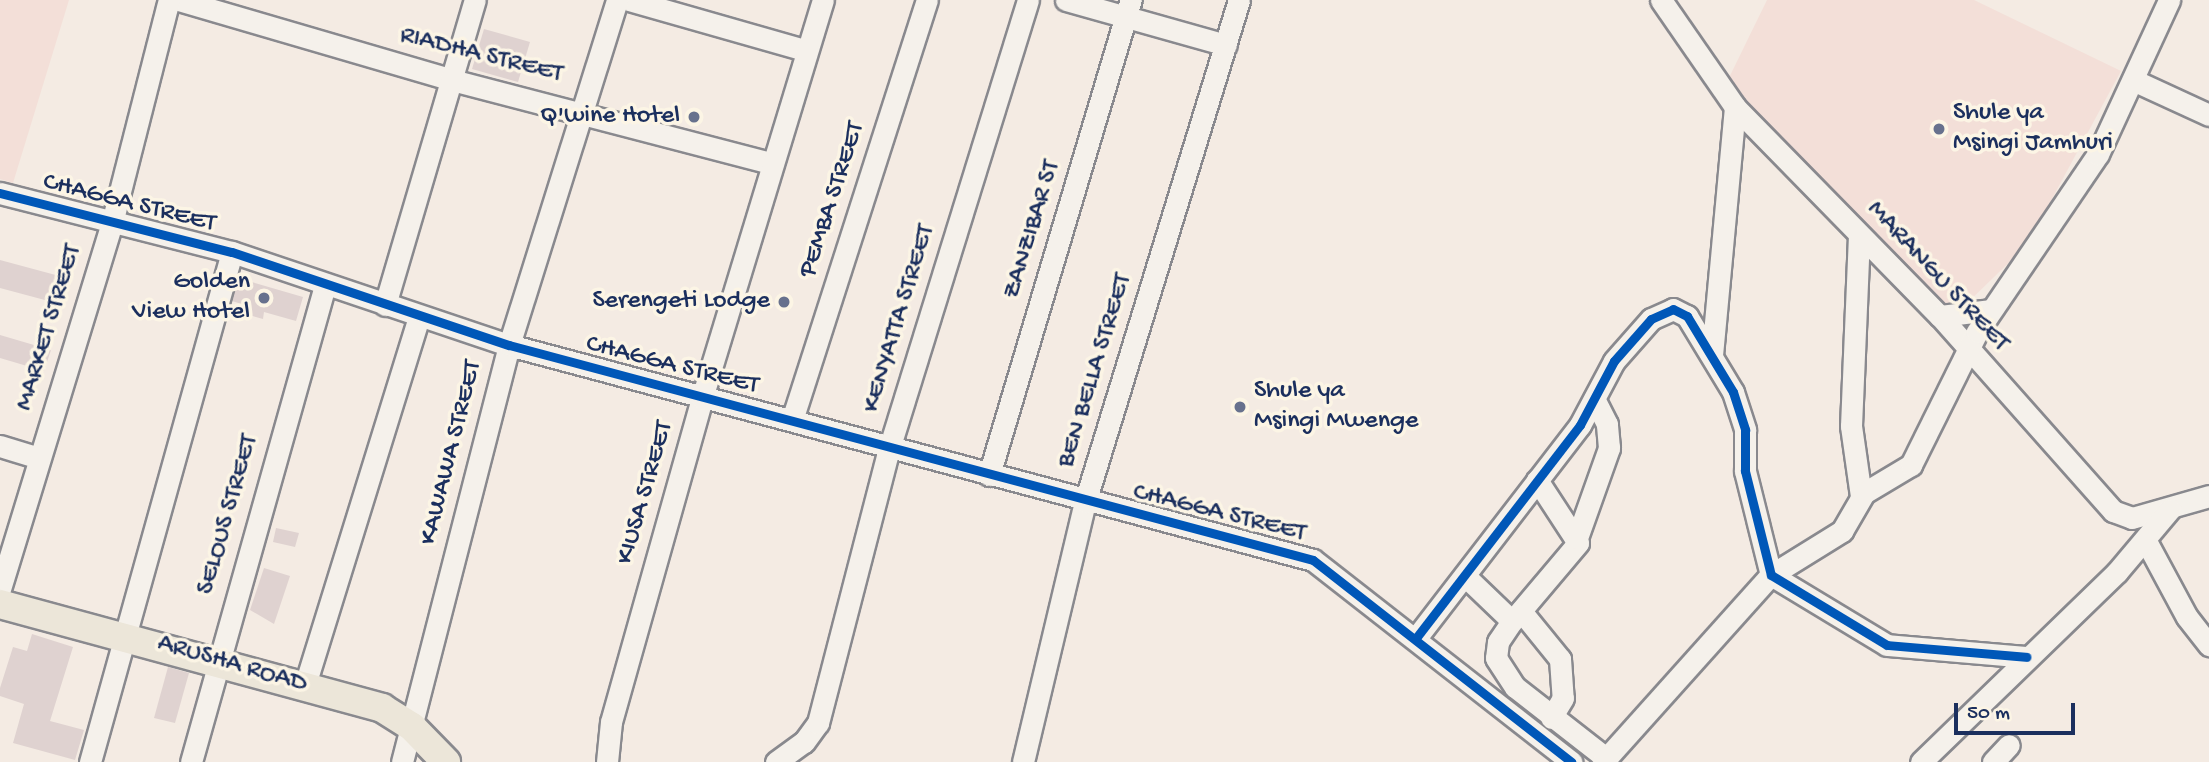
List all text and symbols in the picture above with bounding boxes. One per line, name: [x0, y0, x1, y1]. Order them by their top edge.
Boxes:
street label: RIADHA STREET: [396, 21, 566, 91]
place label: Shule ya Msingi Jamhuri: [1953, 98, 2113, 160]
place label: Q'wine Hotel: [540, 101, 680, 133]
marker: Q'wine Hotel: [686, 109, 702, 125]
street label: PEMBA STREET: [793, 118, 873, 282]
marker: Shule ya Msingi Jamhuri: [1931, 121, 1947, 137]
street label: ZANZIBAR ST: [997, 157, 1069, 303]
street label: CHAGGA STREET: [40, 167, 218, 241]
street label: MARANGU STREET: [1859, 195, 2015, 359]
street label: KENYATTA STREET: [857, 221, 943, 417]
street label: MARKET STREET: [10, 241, 90, 415]
place label: Golden View Hotel: [132, 267, 250, 328]
street label: BEN BELLA STREET: [1052, 270, 1140, 472]
place label: Serengeti Lodge: [592, 286, 770, 318]
marker: Golden View Hotel: [256, 290, 272, 306]
marker: Serengeti Lodge: [776, 294, 792, 310]
street label: CHAGGA STREET: [583, 329, 761, 403]
street label: KAWAWA STREET: [414, 358, 490, 548]
place label: Shule ya Msingi Mwenge: [1254, 376, 1418, 438]
marker: Shule ya Msingi Mwenge: [1232, 399, 1248, 415]
street label: KIUSA STREET: [611, 418, 681, 568]
street label: SELOUS STREET: [191, 432, 267, 598]
street label: CHAGGA STREET: [1130, 477, 1308, 551]
street label: ARUSHA ROAD: [154, 629, 310, 701]
scale bar: [1957, 688, 2078, 732]
text: 50 m: [1967, 702, 2010, 727]

